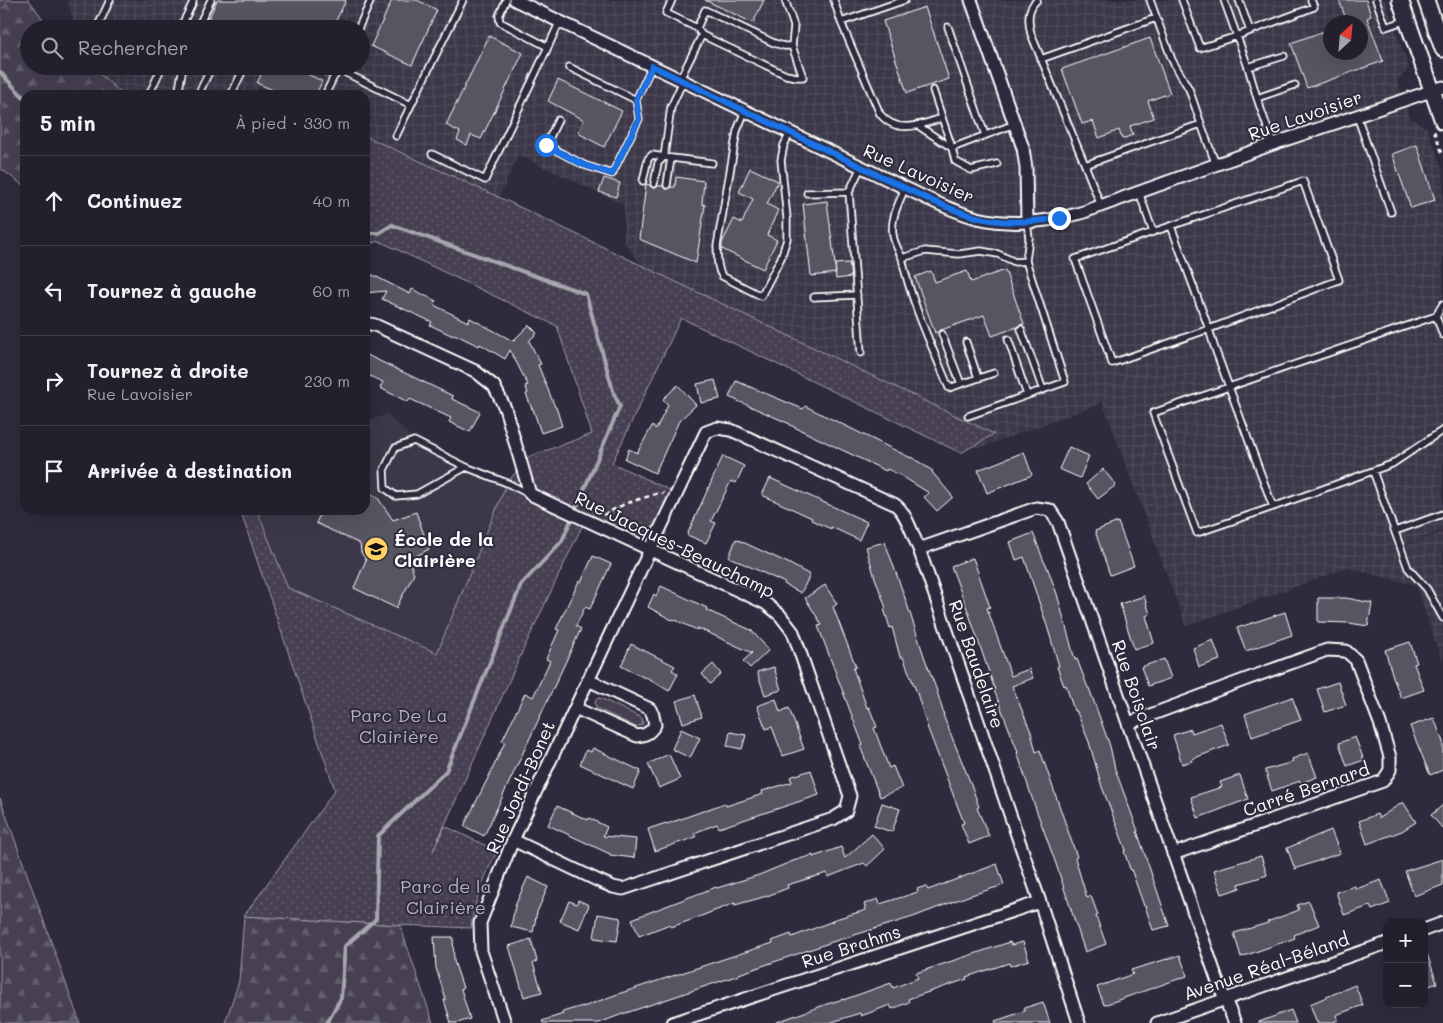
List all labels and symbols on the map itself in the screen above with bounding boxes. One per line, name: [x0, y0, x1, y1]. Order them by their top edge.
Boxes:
north arrow: [1323, 15, 1368, 60]
street label: Rue Lavoisier: [1245, 84, 1365, 146]
route start: [535, 134, 558, 157]
street label: Rue Lavoisier: [860, 138, 978, 208]
route end: [1048, 207, 1071, 230]
street label: Rue Jacques-Beauchamp: [571, 485, 779, 603]
place label: École de la Clairière: [394, 527, 494, 572]
school or university icon: École de la Clairière: [363, 536, 389, 562]
street label: Rue Baudelaire: [944, 597, 1010, 731]
street label: Rue Boisclair: [1107, 637, 1167, 753]
park label: Parc De La Clairière: [350, 703, 448, 748]
street label: Rue Jordi-Bonet: [480, 717, 560, 857]
street label: Carré Bernard: [1240, 756, 1372, 822]
park label: Parc de la Clairière: [400, 874, 492, 919]
street label: Rue Brahms: [798, 919, 904, 973]
street label: Avenue Réal-Béland: [1180, 926, 1352, 1006]

